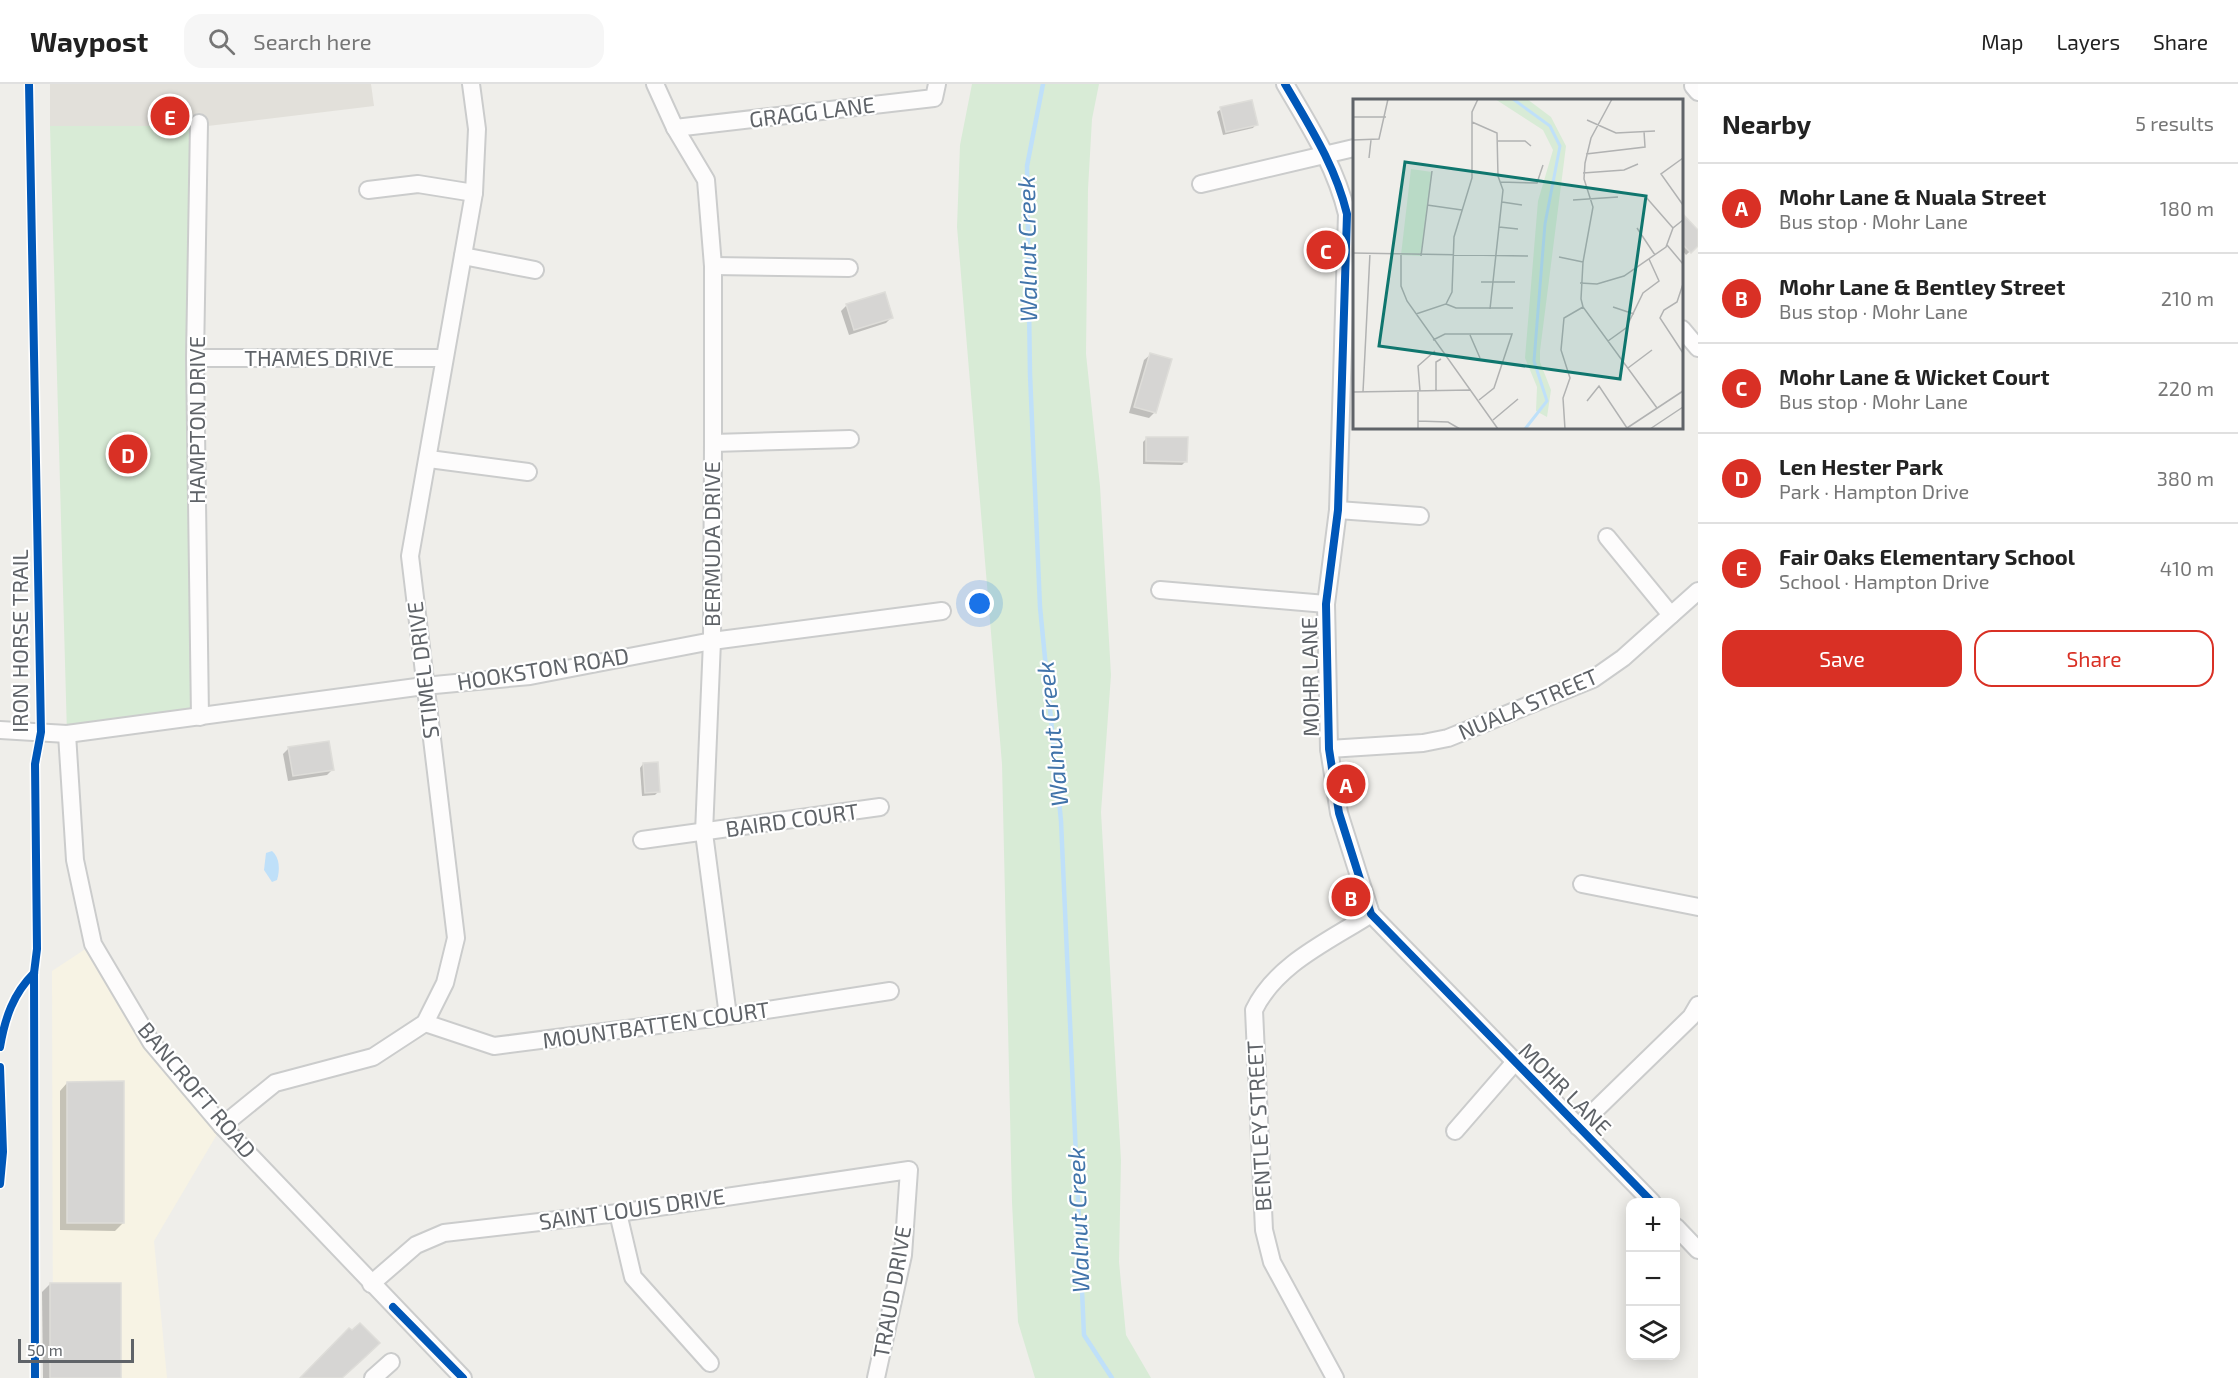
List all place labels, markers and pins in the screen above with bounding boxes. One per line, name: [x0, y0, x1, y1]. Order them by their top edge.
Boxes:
pin: E: [150, 93, 190, 138]
pin: C: [1306, 228, 1346, 272]
pin: D: [108, 432, 148, 476]
pin: A: [1326, 762, 1366, 806]
pin: B: [1332, 874, 1370, 920]

